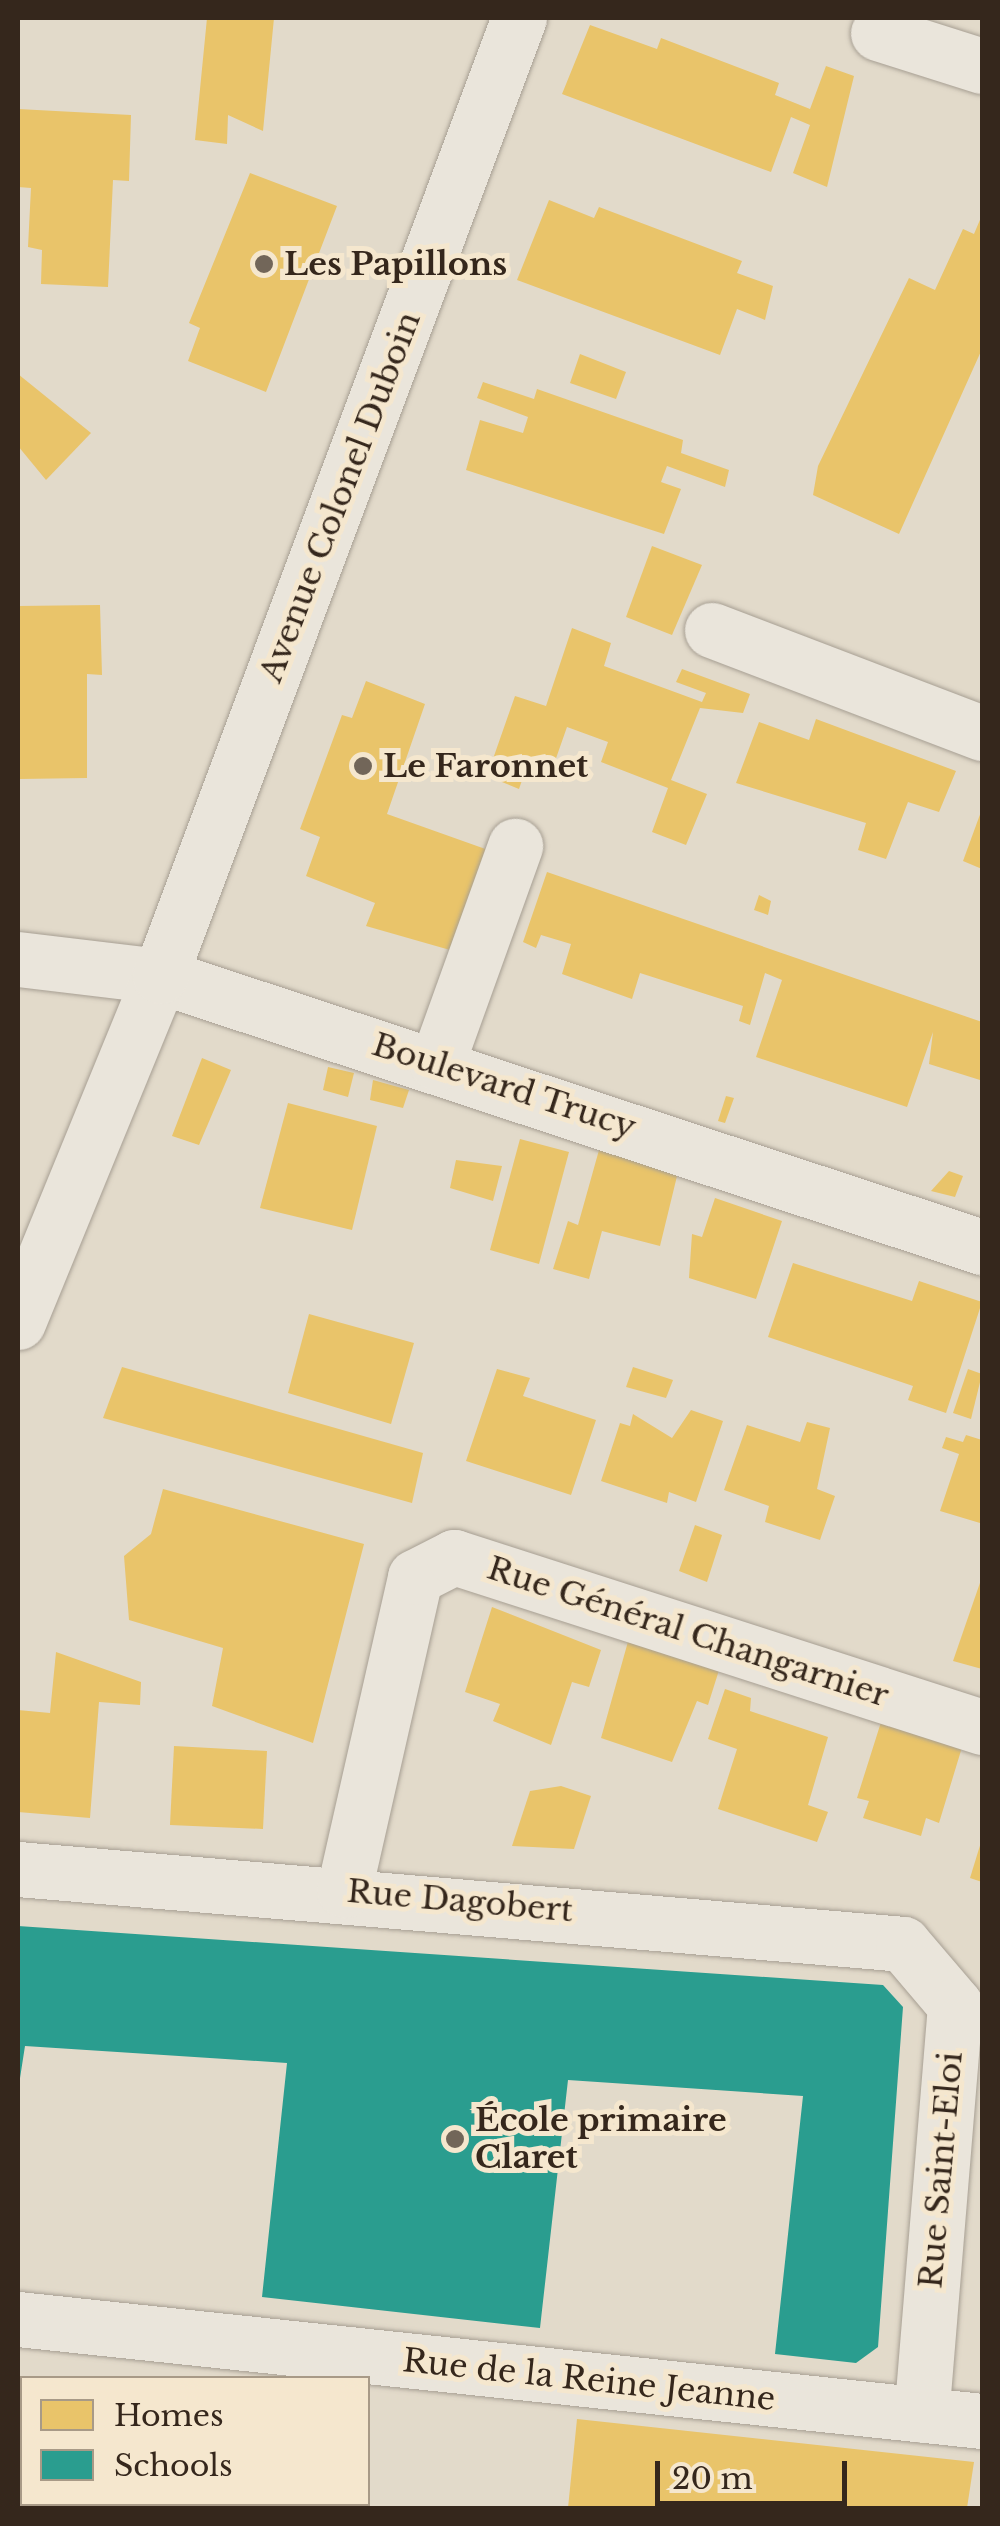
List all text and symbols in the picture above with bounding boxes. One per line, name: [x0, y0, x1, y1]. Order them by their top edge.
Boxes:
place label: Les Papillons: [284, 245, 507, 283]
marker: Les Papillons: [253, 253, 275, 275]
street label: Avenue Colonel Duboin: [252, 306, 428, 688]
place label: Le Faronnet: [383, 747, 588, 785]
marker: Le Faronnet: [352, 755, 374, 777]
street label: Boulevard Trucy: [367, 1025, 641, 1147]
street label: Rue Général Changarnier: [483, 1549, 893, 1715]
street label: Rue Dagobert: [345, 1872, 575, 1930]
street label: Rue Saint-Eloi: [912, 2050, 970, 2290]
place label: École primaire Claret: [475, 2102, 727, 2177]
marker: École primaire Claret: [444, 2128, 466, 2150]
street label: Rue de la Reine Jeanne: [401, 2341, 777, 2419]
legend: [20, 2376, 370, 2506]
text: Homes: [114, 2397, 224, 2434]
scale bar: [660, 2441, 852, 2503]
text: Schools: [114, 2447, 233, 2484]
text: 20 m: [672, 2460, 753, 2497]

